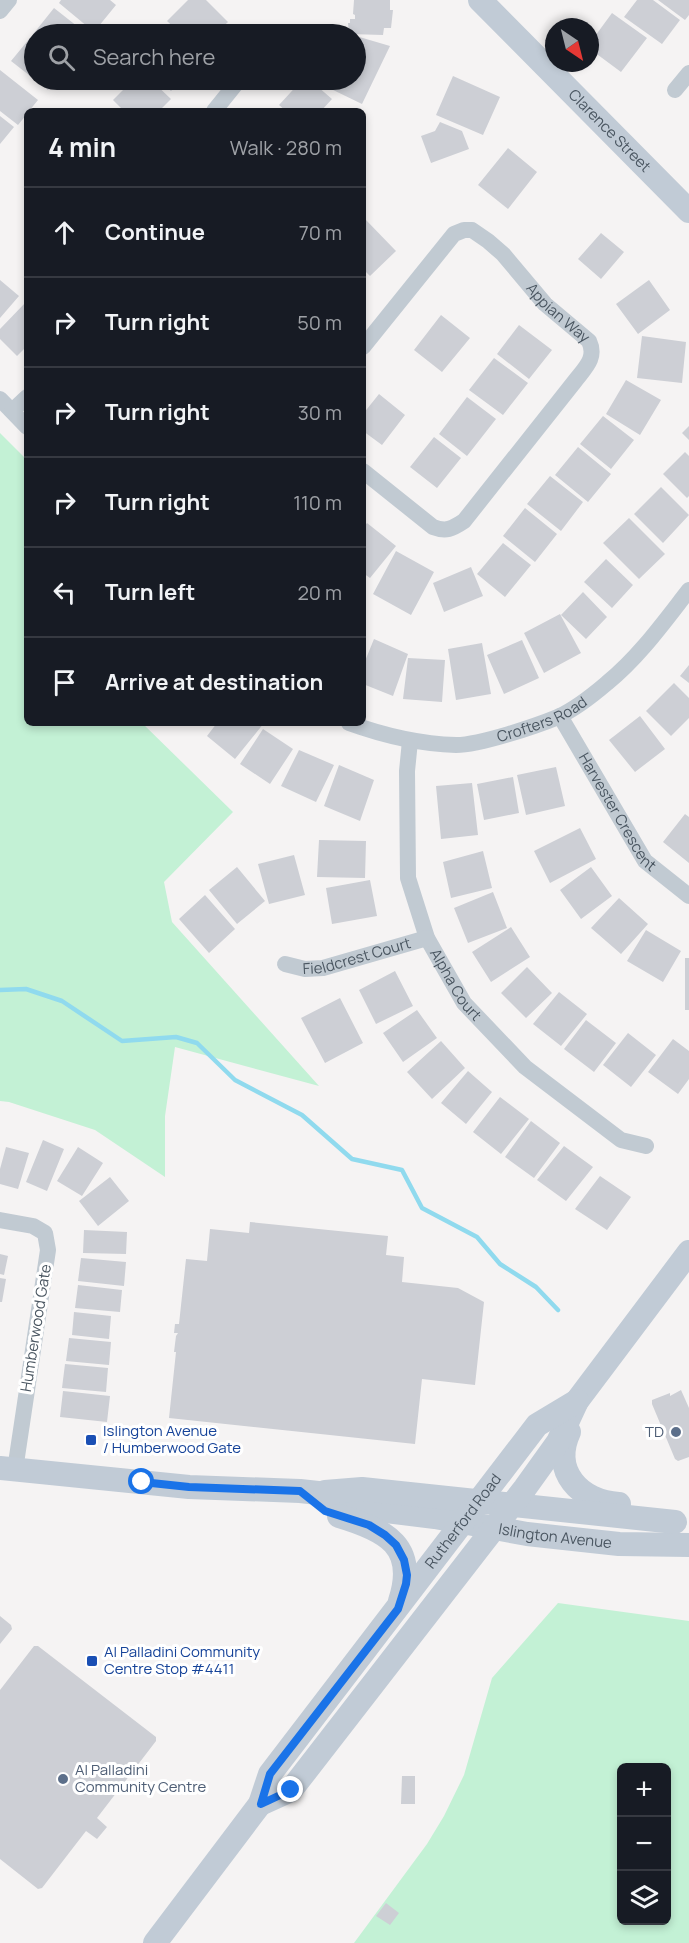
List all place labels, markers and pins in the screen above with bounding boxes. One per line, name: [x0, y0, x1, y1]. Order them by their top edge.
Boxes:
place label: Islington Avenue / Humberwood Gate: [103, 1420, 241, 1458]
place label: TD: [645, 1421, 664, 1442]
marker: TD: [669, 1425, 683, 1439]
marker: Islington Avenue / Humberwood Gate: [84, 1433, 98, 1447]
place label: Al Palladini Community Centre Stop #4411: [104, 1641, 260, 1679]
marker: Al Palladini Community Centre Stop #4411: [85, 1654, 99, 1668]
place label: Al Palladini Community Centre: [75, 1759, 207, 1797]
marker: Al Palladini Community Centre: [56, 1772, 70, 1786]

